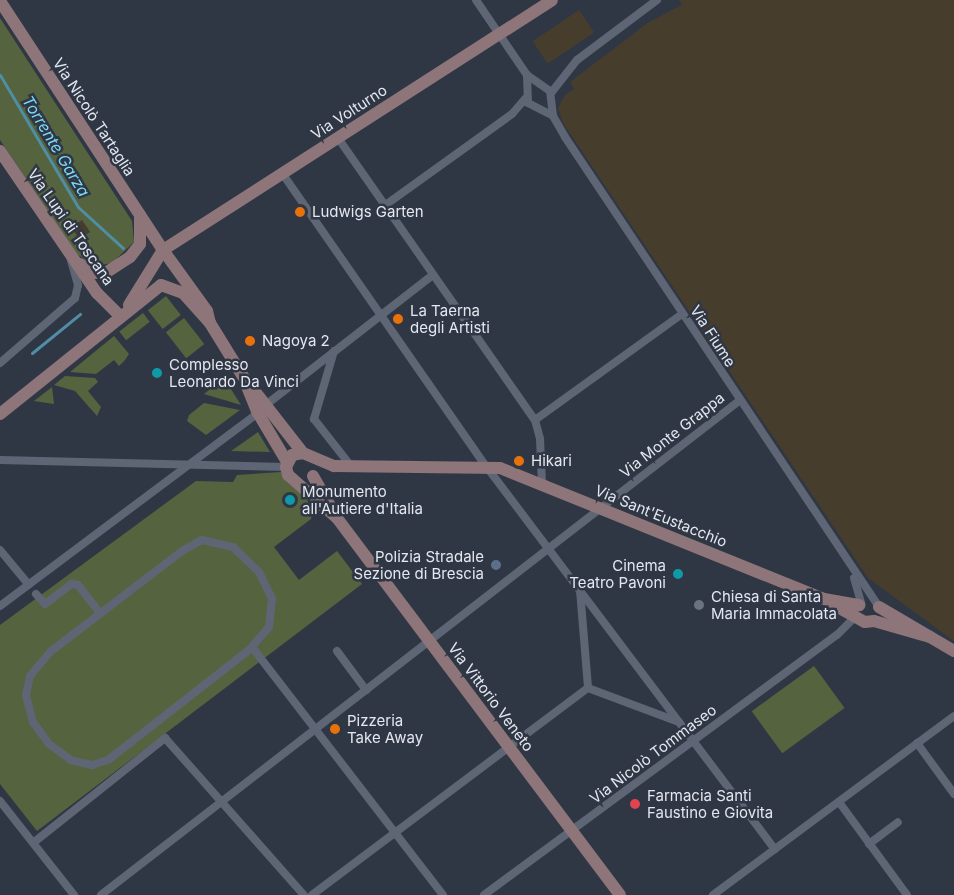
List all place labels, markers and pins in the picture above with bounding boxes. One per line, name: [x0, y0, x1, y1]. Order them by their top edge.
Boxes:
place label: Ludwigs Garten: [312, 203, 424, 221]
marker: Ludwigs Garten: [293, 205, 307, 219]
place label: La Taerna degli Artisti: [410, 301, 490, 336]
marker: La Taerna degli Artisti: [391, 312, 405, 326]
place label: Nagoya 2: [262, 332, 330, 350]
marker: Nagoya 2: [243, 334, 257, 348]
place label: Complesso Leonardo Da Vinci: [169, 355, 299, 390]
marker: Complesso Leonardo Da Vinci: [150, 366, 164, 380]
place label: Hikari: [531, 452, 572, 470]
marker: Hikari: [512, 454, 526, 468]
place label: Monumento all'Autiere d'Italia: [302, 482, 423, 517]
marker: Monumento all'Autiere d'Italia: [283, 493, 297, 507]
place label: Polizia Stradale Sezione di Brescia: [354, 547, 484, 582]
place label: Cinema Teatro Pavoni: [569, 556, 666, 591]
marker: Polizia Stradale Sezione di Brescia: [489, 558, 503, 572]
marker: Cinema Teatro Pavoni: [671, 567, 685, 581]
place label: Chiesa di Santa Maria Immacolata: [711, 587, 837, 622]
marker: Chiesa di Santa Maria Immacolata: [692, 598, 706, 612]
place label: Pizzeria Take Away: [347, 711, 423, 746]
marker: Pizzeria Take Away: [328, 722, 342, 736]
place label: Farmacia Santi Faustino e Giovita: [647, 786, 773, 821]
marker: Farmacia Santi Faustino e Giovita: [628, 797, 642, 811]

